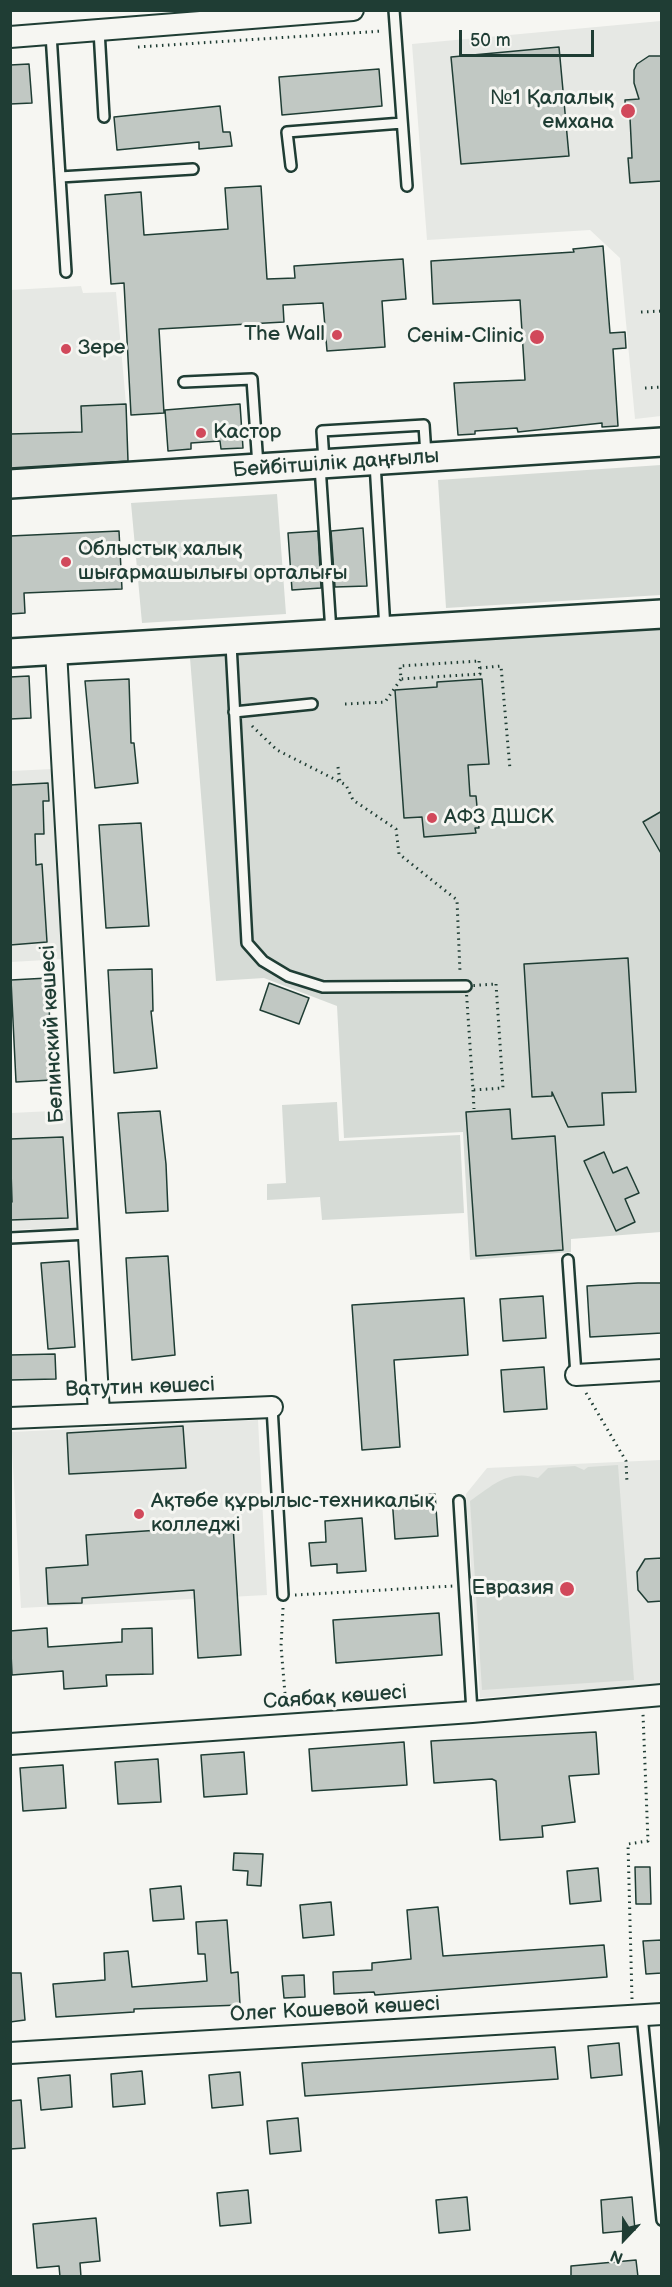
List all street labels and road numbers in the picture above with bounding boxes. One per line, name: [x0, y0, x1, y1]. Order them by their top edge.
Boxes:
street label: Бейбітшілік даңғылы: [232, 444, 440, 484]
street label: Белинский көшесі: [36, 944, 70, 1124]
street label: Ватутин көшесі: [65, 1373, 215, 1403]
street label: Саябақ көшесі: [262, 1680, 408, 1716]
street label: Олег Кошевой көшесі: [229, 1992, 441, 2028]

